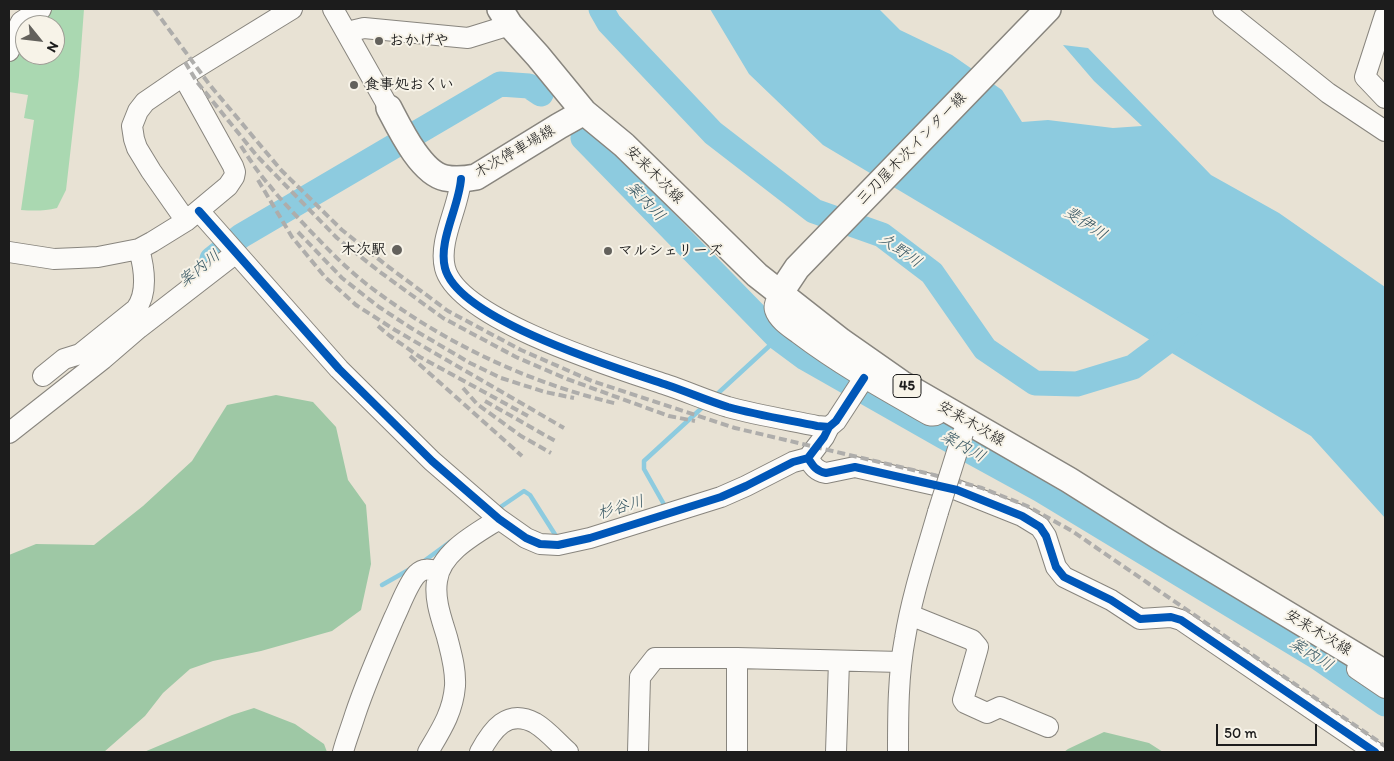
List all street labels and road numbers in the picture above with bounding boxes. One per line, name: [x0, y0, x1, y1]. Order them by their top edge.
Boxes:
street label: 三刀屋木次インター線: [853, 89, 971, 209]
street label: 木次停車場線: [472, 122, 558, 182]
street label: 安来木次線: [621, 142, 687, 208]
road number: 45: [893, 374, 921, 398]
street label: 安来木次線: [934, 397, 1008, 451]
street label: 安来木次線: [1281, 606, 1355, 660]

